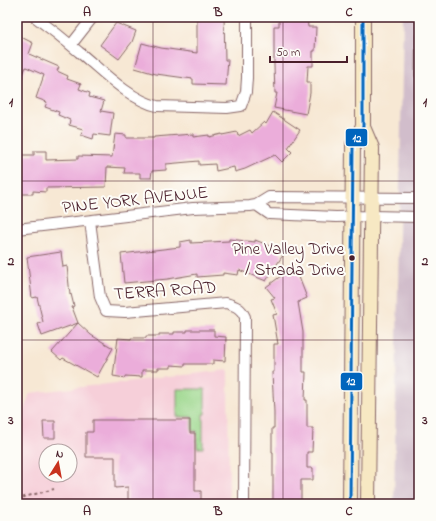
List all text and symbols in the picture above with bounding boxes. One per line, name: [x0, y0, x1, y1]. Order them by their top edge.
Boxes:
text: A: [83, 3, 91, 22]
text: B: [213, 3, 223, 22]
text: C: [345, 3, 353, 22]
scale bar: [270, 38, 347, 64]
text: 50 m: [276, 44, 300, 62]
text: 1: [9, 93, 14, 112]
text: 1: [423, 93, 428, 112]
line badge: 12: [345, 128, 368, 147]
text: 12: [353, 131, 362, 147]
street label: PINE YORK AVENUE: [61, 180, 210, 222]
place label: Pine Valley Drive / Strada Drive: [232, 237, 344, 283]
text: 2: [7, 252, 15, 271]
text: 2: [421, 252, 429, 271]
marker: Pine Valley Drive / Strada Drive: [347, 253, 357, 263]
street label: TERRA ROAD: [113, 275, 217, 309]
line badge: 12: [340, 372, 363, 391]
text: 12: [347, 374, 356, 390]
text: 3: [7, 411, 14, 430]
text: 3: [421, 411, 428, 430]
north arrow: [38, 443, 78, 483]
text: N: [55, 446, 65, 463]
text: A: [83, 502, 91, 521]
text: B: [213, 502, 223, 521]
text: C: [345, 502, 353, 521]

